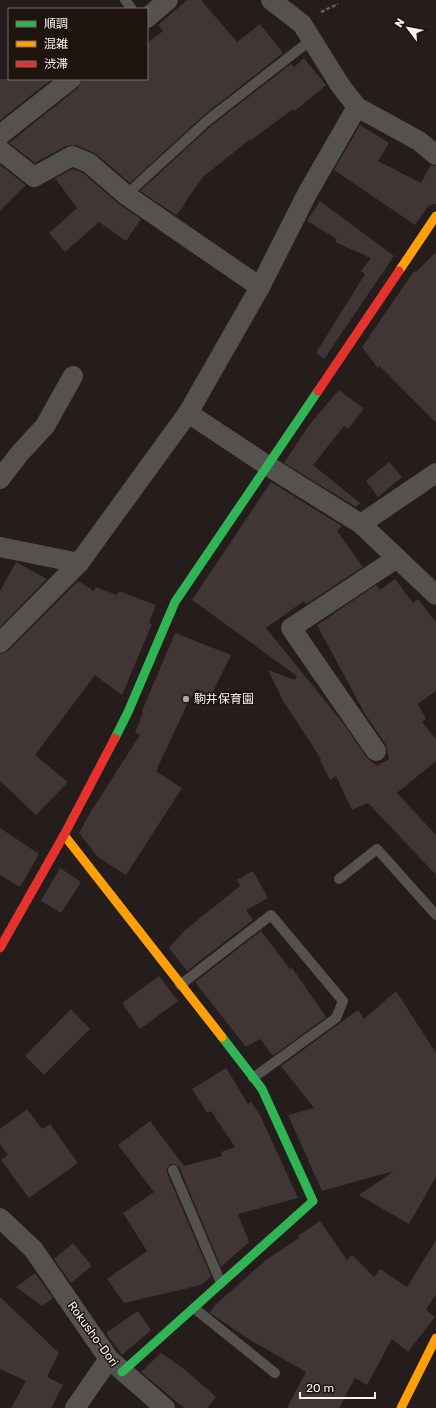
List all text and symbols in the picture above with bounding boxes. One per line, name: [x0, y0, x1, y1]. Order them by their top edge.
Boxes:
legend: [8, 8, 148, 80]
north arrow: [388, 8, 428, 48]
text: N: [392, 16, 408, 30]
text: 順調: [44, 17, 68, 31]
text: 混雑: [44, 37, 68, 51]
text: 渋滞: [44, 57, 68, 71]
place label: 駒井保育園: [194, 692, 254, 706]
marker: 駒井保育園: [181, 694, 191, 704]
street label: Rokusho-Dori: [65, 1299, 121, 1369]
scale bar: [300, 1374, 375, 1400]
text: 20 m: [306, 1381, 334, 1395]

